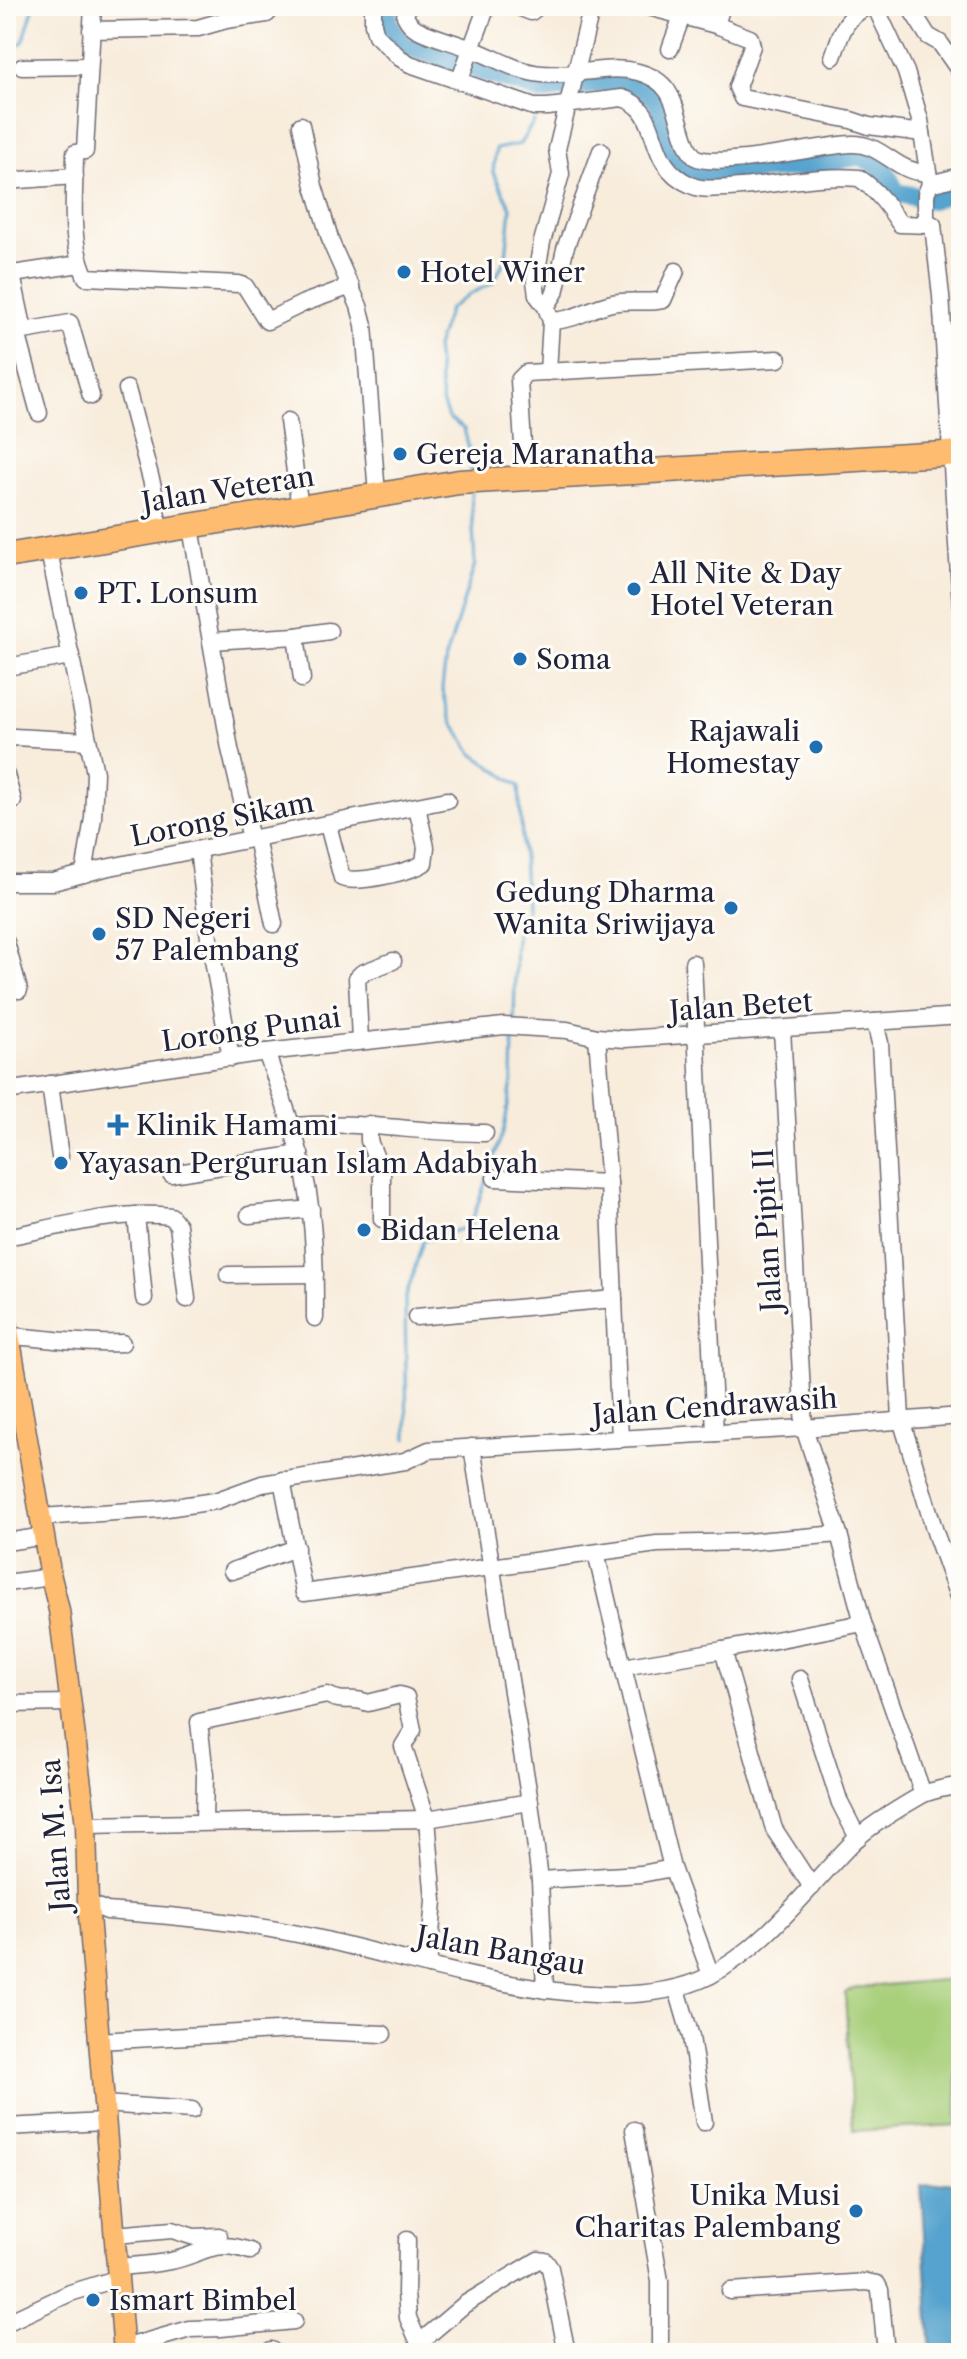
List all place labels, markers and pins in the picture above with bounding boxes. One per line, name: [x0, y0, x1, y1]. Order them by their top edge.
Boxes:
place label: Hotel Winer: [420, 255, 585, 289]
marker: Hotel Winer: [395, 263, 413, 281]
place label: Gereja Maranatha: [416, 437, 655, 471]
marker: Gereja Maranatha: [391, 445, 409, 463]
place label: All Nite & Day Hotel Veteran: [649, 556, 842, 622]
place label: PT. Lonsum: [97, 576, 258, 610]
marker: All Nite & Day Hotel Veteran: [625, 580, 643, 598]
marker: PT. Lonsum: [72, 584, 90, 602]
place label: Soma: [536, 642, 611, 676]
marker: Soma: [511, 650, 529, 668]
place label: Rajawali Homestay: [666, 714, 800, 780]
marker: Rajawali Homestay: [807, 738, 825, 756]
place label: Gedung Dharma Wanita Sriwijaya: [493, 875, 715, 941]
marker: Gedung Dharma Wanita Sriwijaya: [722, 899, 740, 917]
place label: SD Negeri 57 Palembang: [115, 901, 299, 967]
marker: SD Negeri 57 Palembang: [90, 925, 108, 943]
place label: Klinik Hamami: [136, 1108, 338, 1142]
marker: Klinik Hamami: [107, 1114, 129, 1136]
place label: Yayasan Perguruan Islam Adabiyah: [76, 1146, 538, 1180]
marker: Yayasan Perguruan Islam Adabiyah: [52, 1154, 70, 1172]
place label: Bidan Helena: [380, 1213, 560, 1247]
marker: Bidan Helena: [355, 1221, 373, 1239]
place label: Unika Musi Charitas Palembang: [575, 2178, 840, 2244]
marker: Unika Musi Charitas Palembang: [847, 2202, 865, 2220]
place label: Ismart Bimbel: [109, 2283, 297, 2317]
marker: Ismart Bimbel: [84, 2291, 102, 2309]

